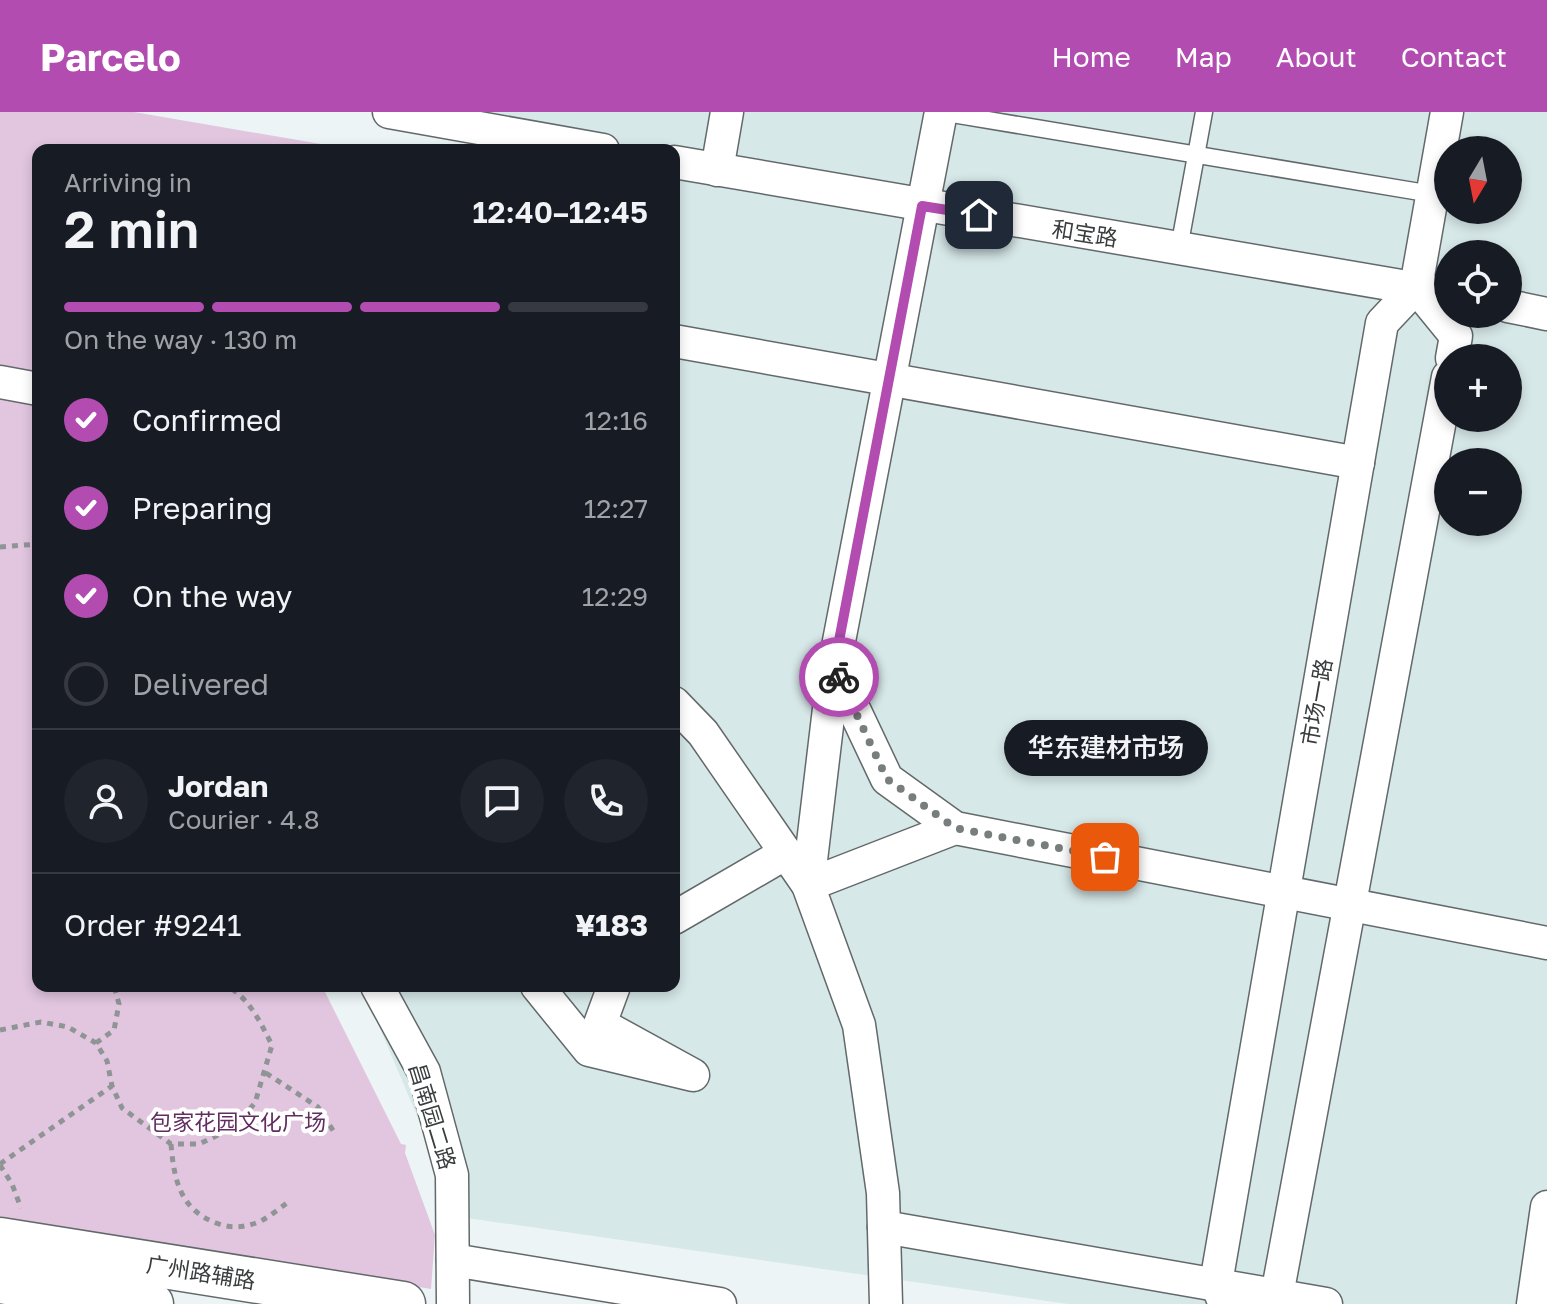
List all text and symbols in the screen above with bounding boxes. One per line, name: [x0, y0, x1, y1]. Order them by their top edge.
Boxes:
text: Parcelo: [40, 34, 181, 79]
text: Home: [1052, 40, 1131, 73]
text: Map: [1175, 40, 1232, 73]
text: About: [1276, 40, 1357, 73]
text: Contact: [1401, 40, 1507, 73]
north arrow: [1434, 136, 1522, 224]
map controls: [1434, 136, 1522, 536]
text: Arriving in: [64, 167, 192, 198]
pin: [945, 181, 1013, 249]
icon: home: [957, 193, 1001, 237]
text: 12:40–12:45: [473, 194, 648, 230]
text: 2 min: [64, 197, 199, 259]
street label: 和宝路: [1050, 215, 1120, 251]
button: locate: [1434, 240, 1522, 328]
text: On the way · 130 m: [64, 324, 297, 355]
button: +: [1434, 344, 1522, 432]
icon: check: [64, 398, 108, 442]
text: Confirmed: [132, 402, 282, 438]
text: 12:16: [584, 405, 648, 436]
button: −: [1434, 448, 1522, 536]
icon: check: [64, 486, 108, 530]
text: Preparing: [132, 490, 273, 526]
text: 12:27: [584, 493, 648, 524]
icon: check: [64, 574, 108, 618]
text: On the way: [132, 578, 292, 614]
text: 12:29: [582, 581, 648, 612]
courier: [799, 637, 879, 717]
icon: bike: [817, 655, 861, 699]
street label: 市场一路: [1295, 656, 1337, 748]
text: Delivered: [132, 666, 269, 702]
callout: 华东建材市场: [1003, 721, 1207, 777]
text: 华东建材市场: [1028, 732, 1184, 763]
button: person: [64, 759, 148, 843]
button: chat: [460, 759, 544, 843]
button: phone: [564, 759, 648, 843]
text: Jordan: [168, 768, 268, 804]
text: Courier · 4.8: [168, 804, 320, 835]
pin: [1071, 823, 1139, 891]
icon: bag: [1083, 835, 1127, 879]
text: Order #9241: [64, 907, 241, 943]
text: ¥183: [575, 907, 648, 943]
street label: 昌南园二路: [404, 1059, 462, 1173]
park label: 包家花园文化广场: [150, 1108, 326, 1135]
street label: 广州路辅路: [145, 1250, 257, 1294]

